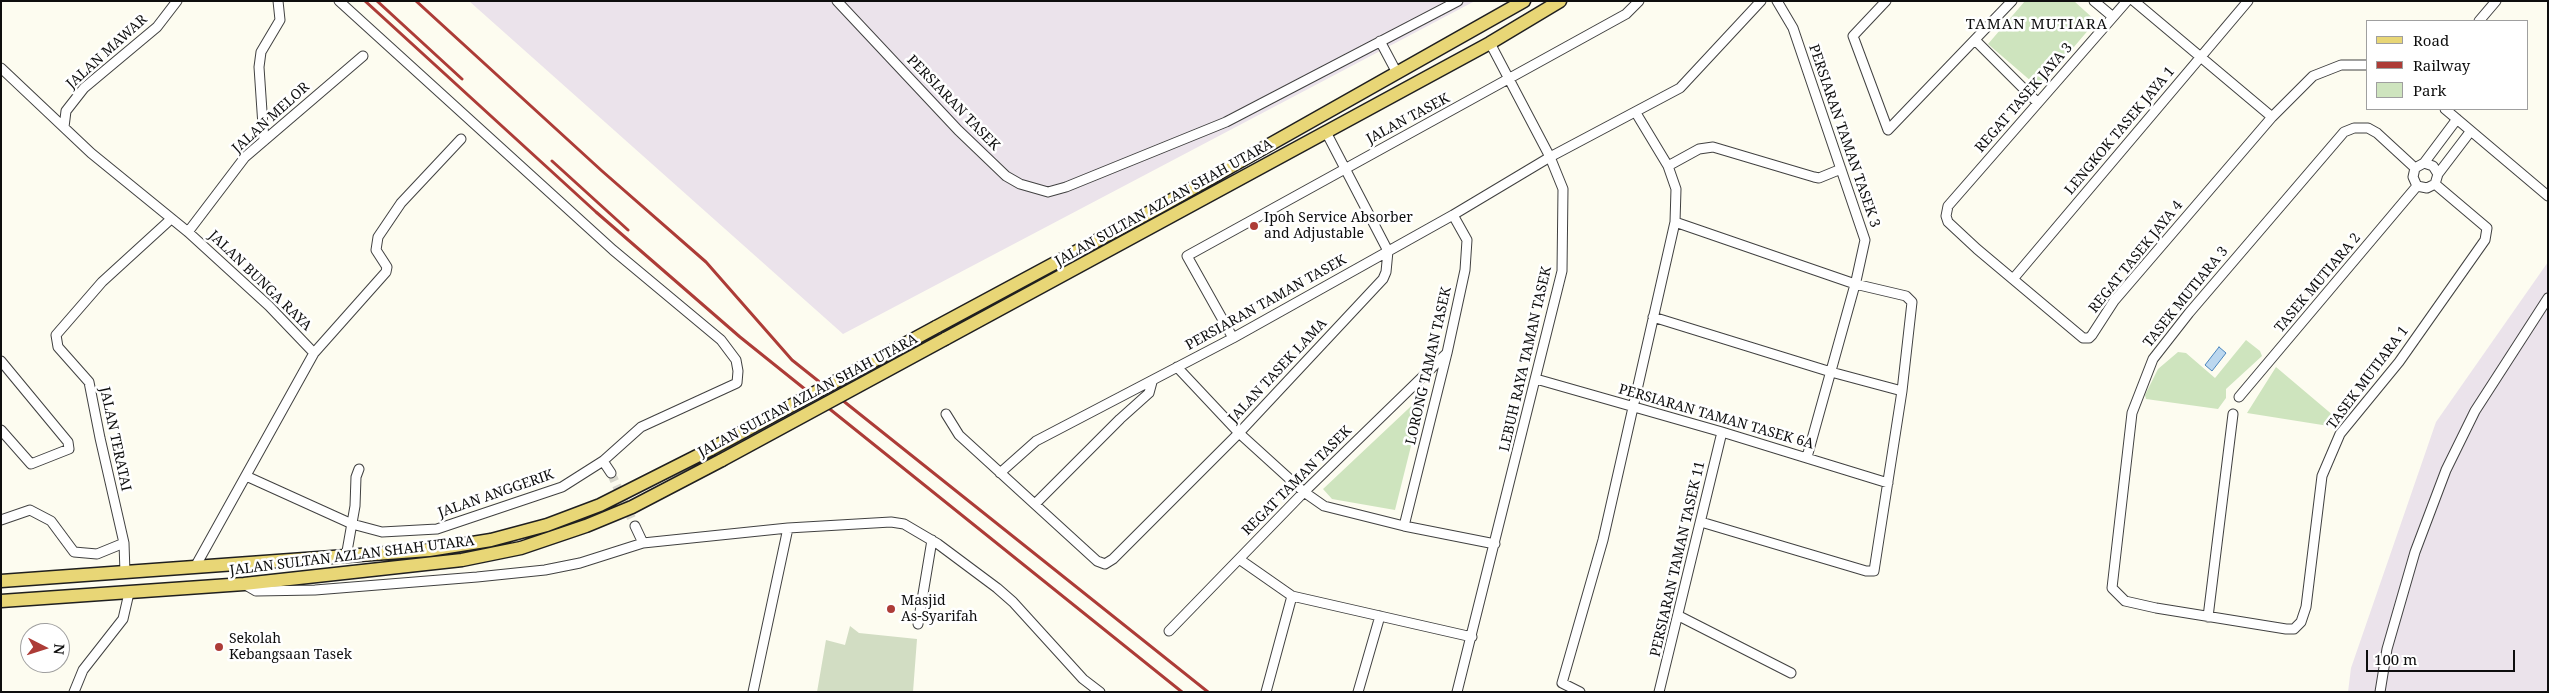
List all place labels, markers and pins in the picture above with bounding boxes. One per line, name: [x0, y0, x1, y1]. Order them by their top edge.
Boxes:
place label: Ipoh Service Absorber and Adjustable: [1264, 210, 1413, 242]
marker: Ipoh Service Absorber and Adjustable: [1248, 220, 1260, 232]
place label: Masjid As-Syarifah: [901, 593, 978, 626]
marker: Masjid As-Syarifah: [885, 603, 897, 615]
place label: Sekolah Kebangsaan Tasek: [229, 631, 352, 664]
marker: Sekolah Kebangsaan Tasek: [213, 641, 225, 653]

